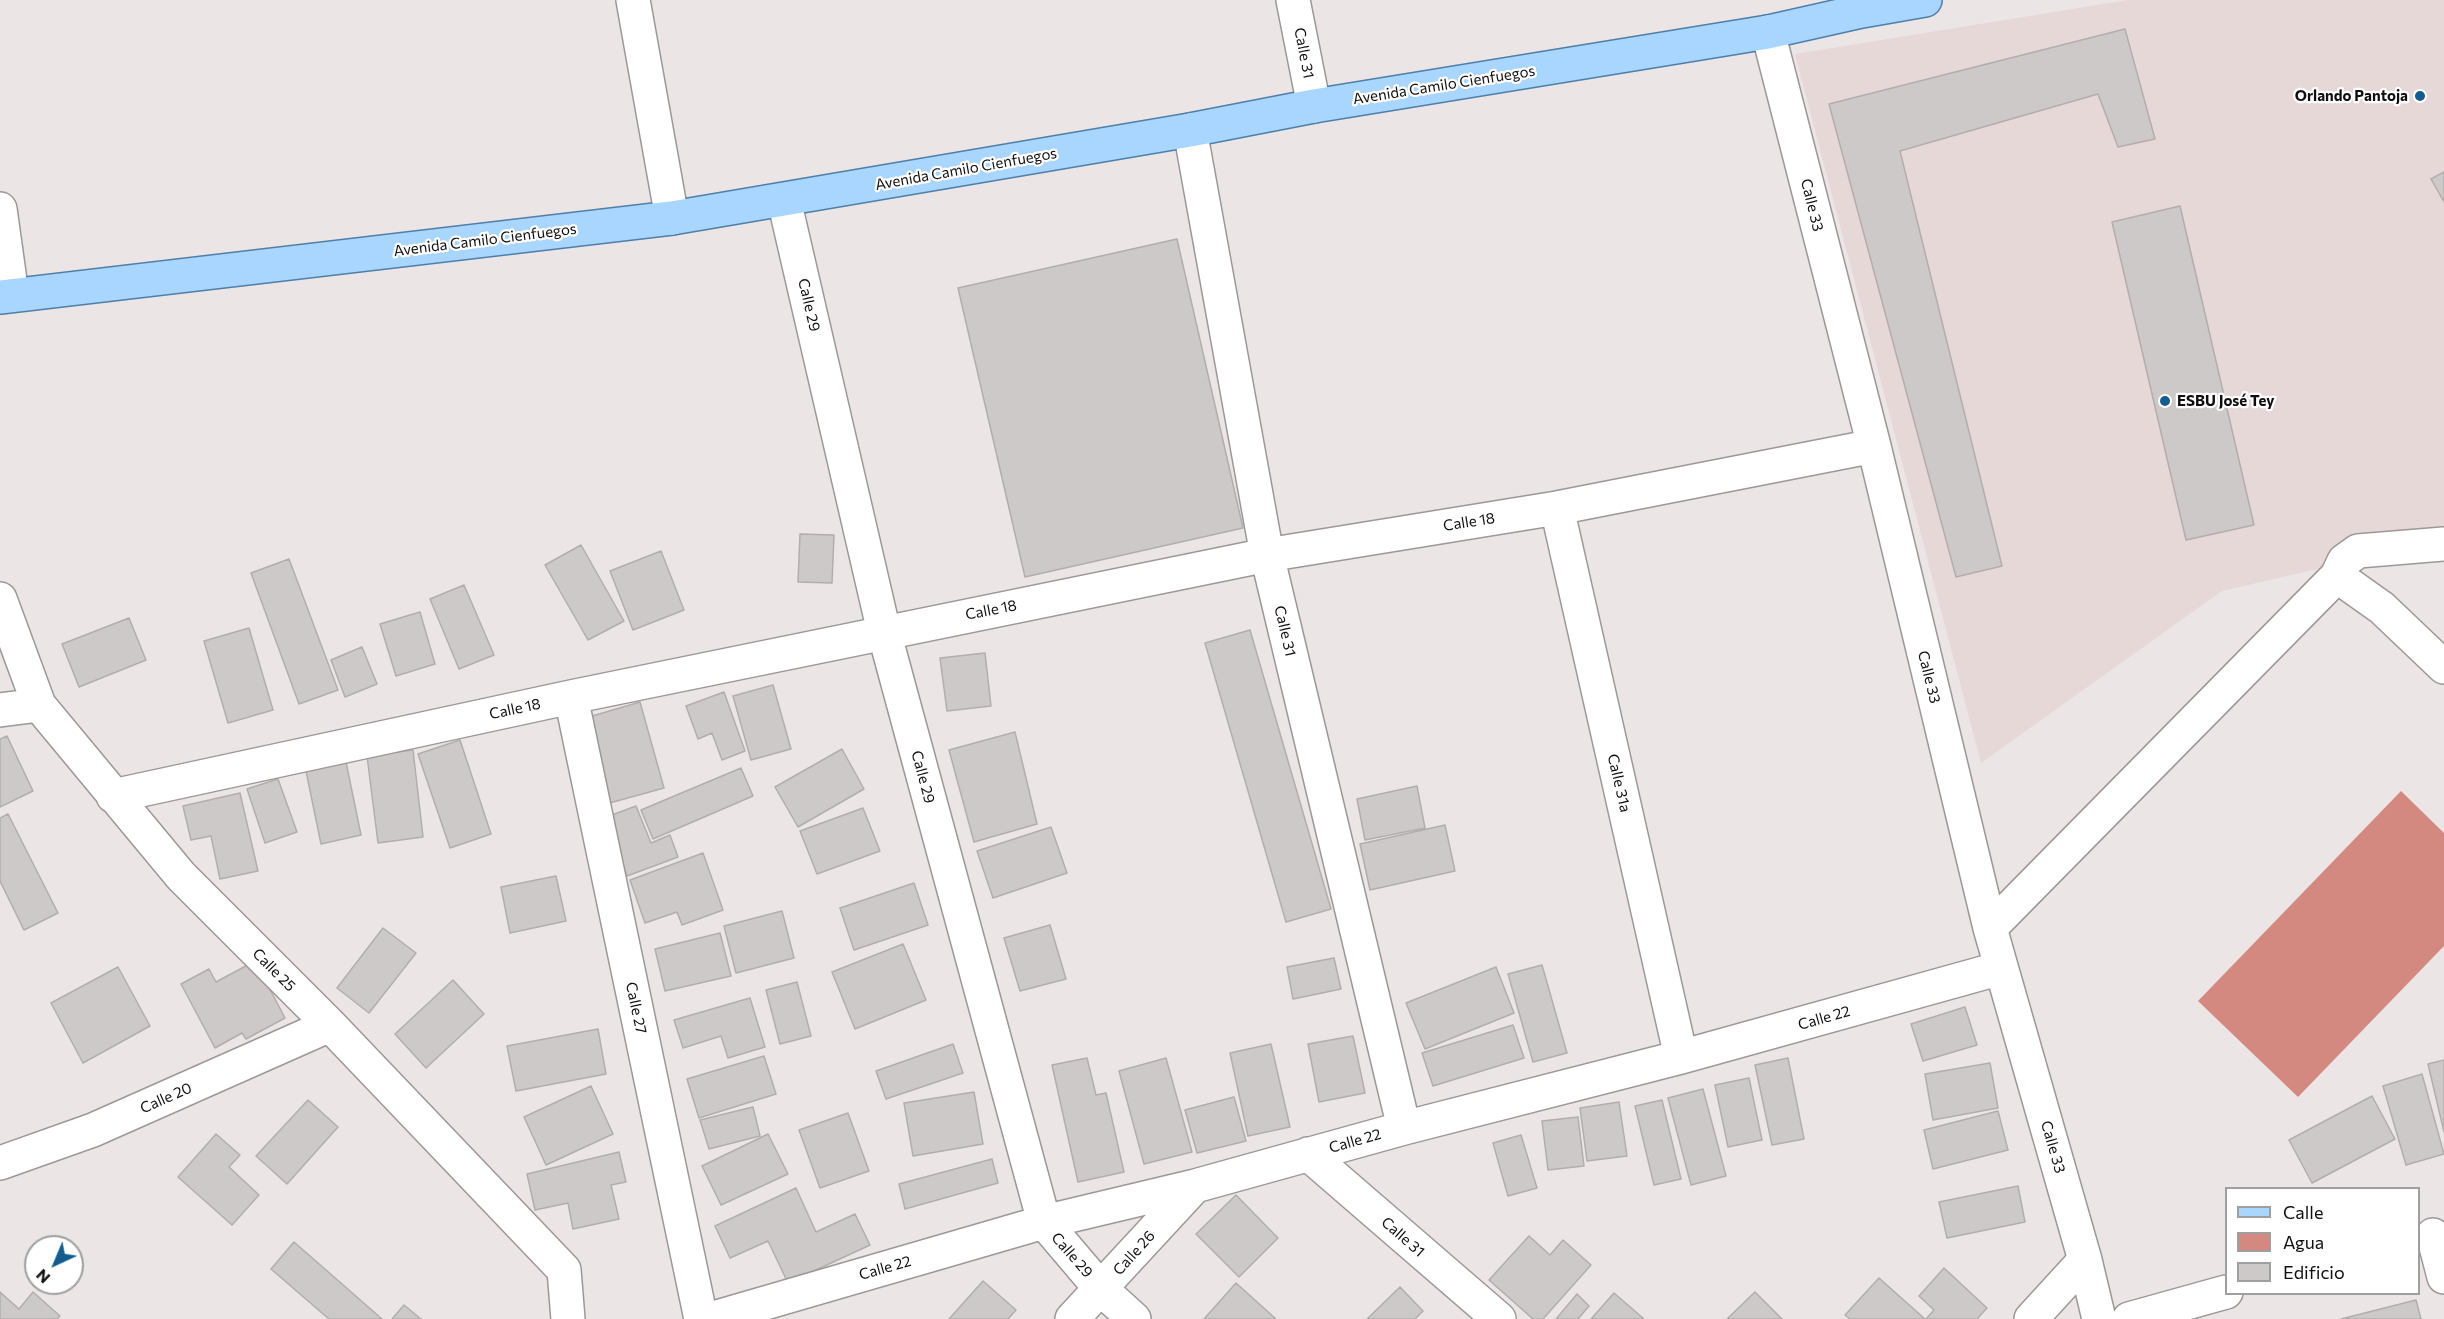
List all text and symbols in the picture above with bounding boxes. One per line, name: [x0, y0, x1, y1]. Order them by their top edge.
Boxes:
street label: Calle 31: [1290, 26, 1318, 80]
street label: Avenida Camilo Cienfuegos: [1352, 62, 1536, 108]
place label: Orlando Pantoja: [2295, 87, 2408, 105]
marker: Orlando Pantoja: [2413, 89, 2427, 103]
street label: Avenida Camilo Cienfuegos: [874, 144, 1058, 194]
street label: Calle 33: [1797, 177, 1827, 233]
street label: Avenida Camilo Cienfuegos: [393, 220, 577, 260]
street label: Calle 29: [794, 277, 824, 333]
place label: ESBU José Tey: [2177, 392, 2275, 410]
marker: ESBU José Tey: [2158, 394, 2172, 408]
street label: Calle 18: [1442, 509, 1496, 535]
street label: Calle 18: [964, 596, 1018, 624]
street label: Calle 31: [1270, 604, 1300, 658]
street label: Calle 33: [1914, 649, 1944, 705]
street label: Calle 18: [488, 695, 542, 723]
street label: Calle 29: [907, 749, 939, 805]
street label: Calle 31a: [1604, 752, 1634, 814]
street label: Calle 25: [249, 945, 299, 995]
street label: Calle 27: [622, 980, 650, 1036]
street label: Calle 22: [1796, 1002, 1852, 1034]
street label: Calle 20: [137, 1079, 195, 1117]
street label: Calle 33: [2037, 1119, 2069, 1175]
street label: Calle 22: [1327, 1125, 1383, 1157]
legend: [2225, 1187, 2420, 1295]
text: Calle: [2283, 1201, 2323, 1223]
street label: Calle 31: [1378, 1213, 1428, 1261]
street label: Calle 26: [1109, 1227, 1159, 1279]
street label: Calle 29: [1048, 1229, 1096, 1281]
text: Agua: [2283, 1231, 2324, 1253]
north arrow: [24, 1235, 84, 1295]
street label: Calle 22: [857, 1252, 913, 1284]
text: Edificio: [2283, 1261, 2345, 1283]
text: N: [32, 1266, 53, 1288]

